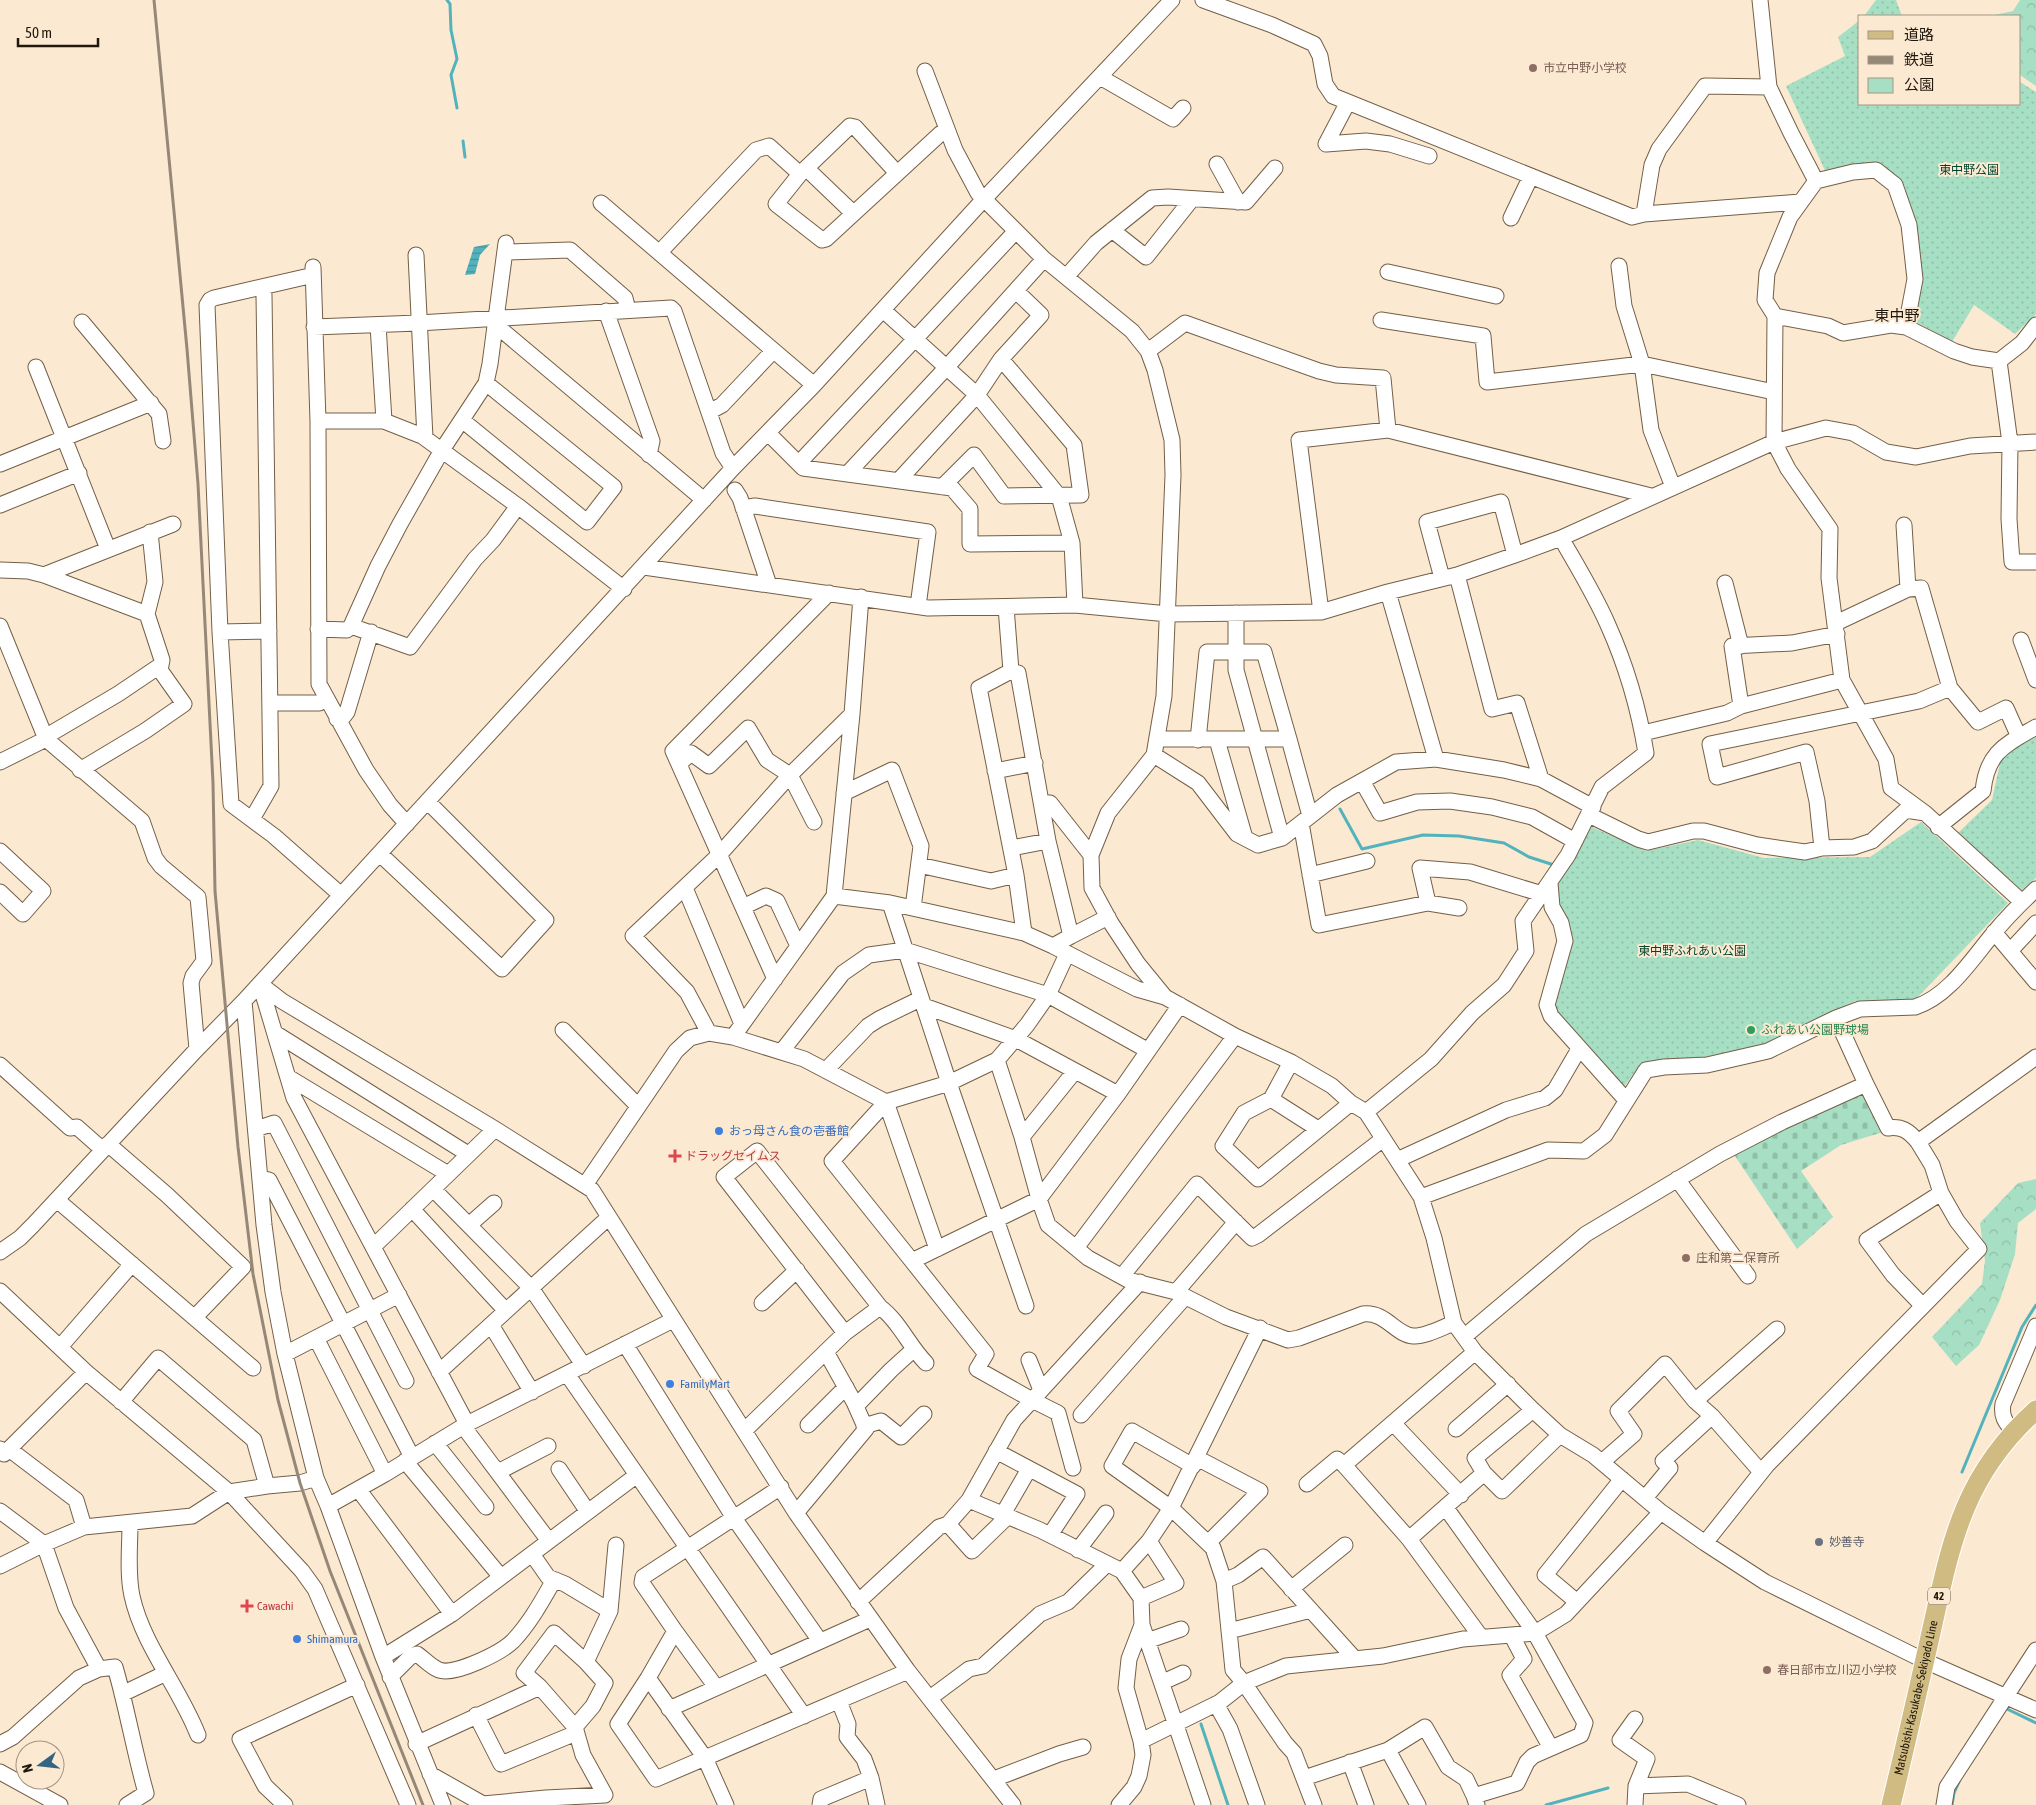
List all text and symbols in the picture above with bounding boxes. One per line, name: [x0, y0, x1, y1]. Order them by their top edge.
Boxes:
scale bar: [18, 15, 98, 47]
legend: [1858, 15, 2021, 105]
text: 50 m: [25, 24, 52, 41]
text: 道路: [1904, 26, 1934, 43]
text: 鉄道: [1904, 51, 1934, 68]
place label: 市立中野小学校: [1543, 61, 1627, 75]
marker: 市立中野小学校: [1527, 62, 1539, 74]
text: 公園: [1904, 76, 1934, 93]
park label: 東中野公園: [1939, 163, 1999, 177]
district label: 東中野: [1874, 307, 1920, 324]
park label: 東中野ふれあい公園: [1638, 944, 1746, 958]
place label: ふれあい公園野球場: [1761, 1023, 1869, 1037]
marker: ふれあい公園野球場: [1745, 1024, 1757, 1036]
place label: おっ母さん食の壱番館: [729, 1124, 849, 1138]
marker: おっ母さん食の壱番館: [713, 1125, 725, 1137]
place label: ドラッグセイムス: [685, 1149, 781, 1163]
marker: ドラッグセイムス: [669, 1150, 681, 1162]
place label: 庄和第二保育所: [1696, 1251, 1780, 1265]
marker: 庄和第二保育所: [1680, 1252, 1692, 1264]
place label: FamilyMart: [680, 1377, 731, 1391]
marker: FamilyMart: [664, 1378, 676, 1390]
place label: 妙善寺: [1829, 1535, 1865, 1549]
marker: 妙善寺: [1813, 1536, 1825, 1548]
road number: 42: [1928, 1588, 1950, 1604]
place label: Cawachi: [257, 1599, 294, 1613]
marker: Cawachi: [241, 1600, 253, 1612]
street label: Matsubishi-Kasukabe-Sekiyado Line: [1891, 1619, 1941, 1777]
place label: Shimamura: [307, 1632, 358, 1646]
marker: Shimamura: [291, 1633, 303, 1645]
place label: 春日部市立川辺小学校: [1777, 1663, 1897, 1677]
marker: 春日部市立川辺小学校: [1761, 1664, 1773, 1676]
north arrow: [15, 1740, 65, 1790]
text: N: [19, 1762, 36, 1774]

